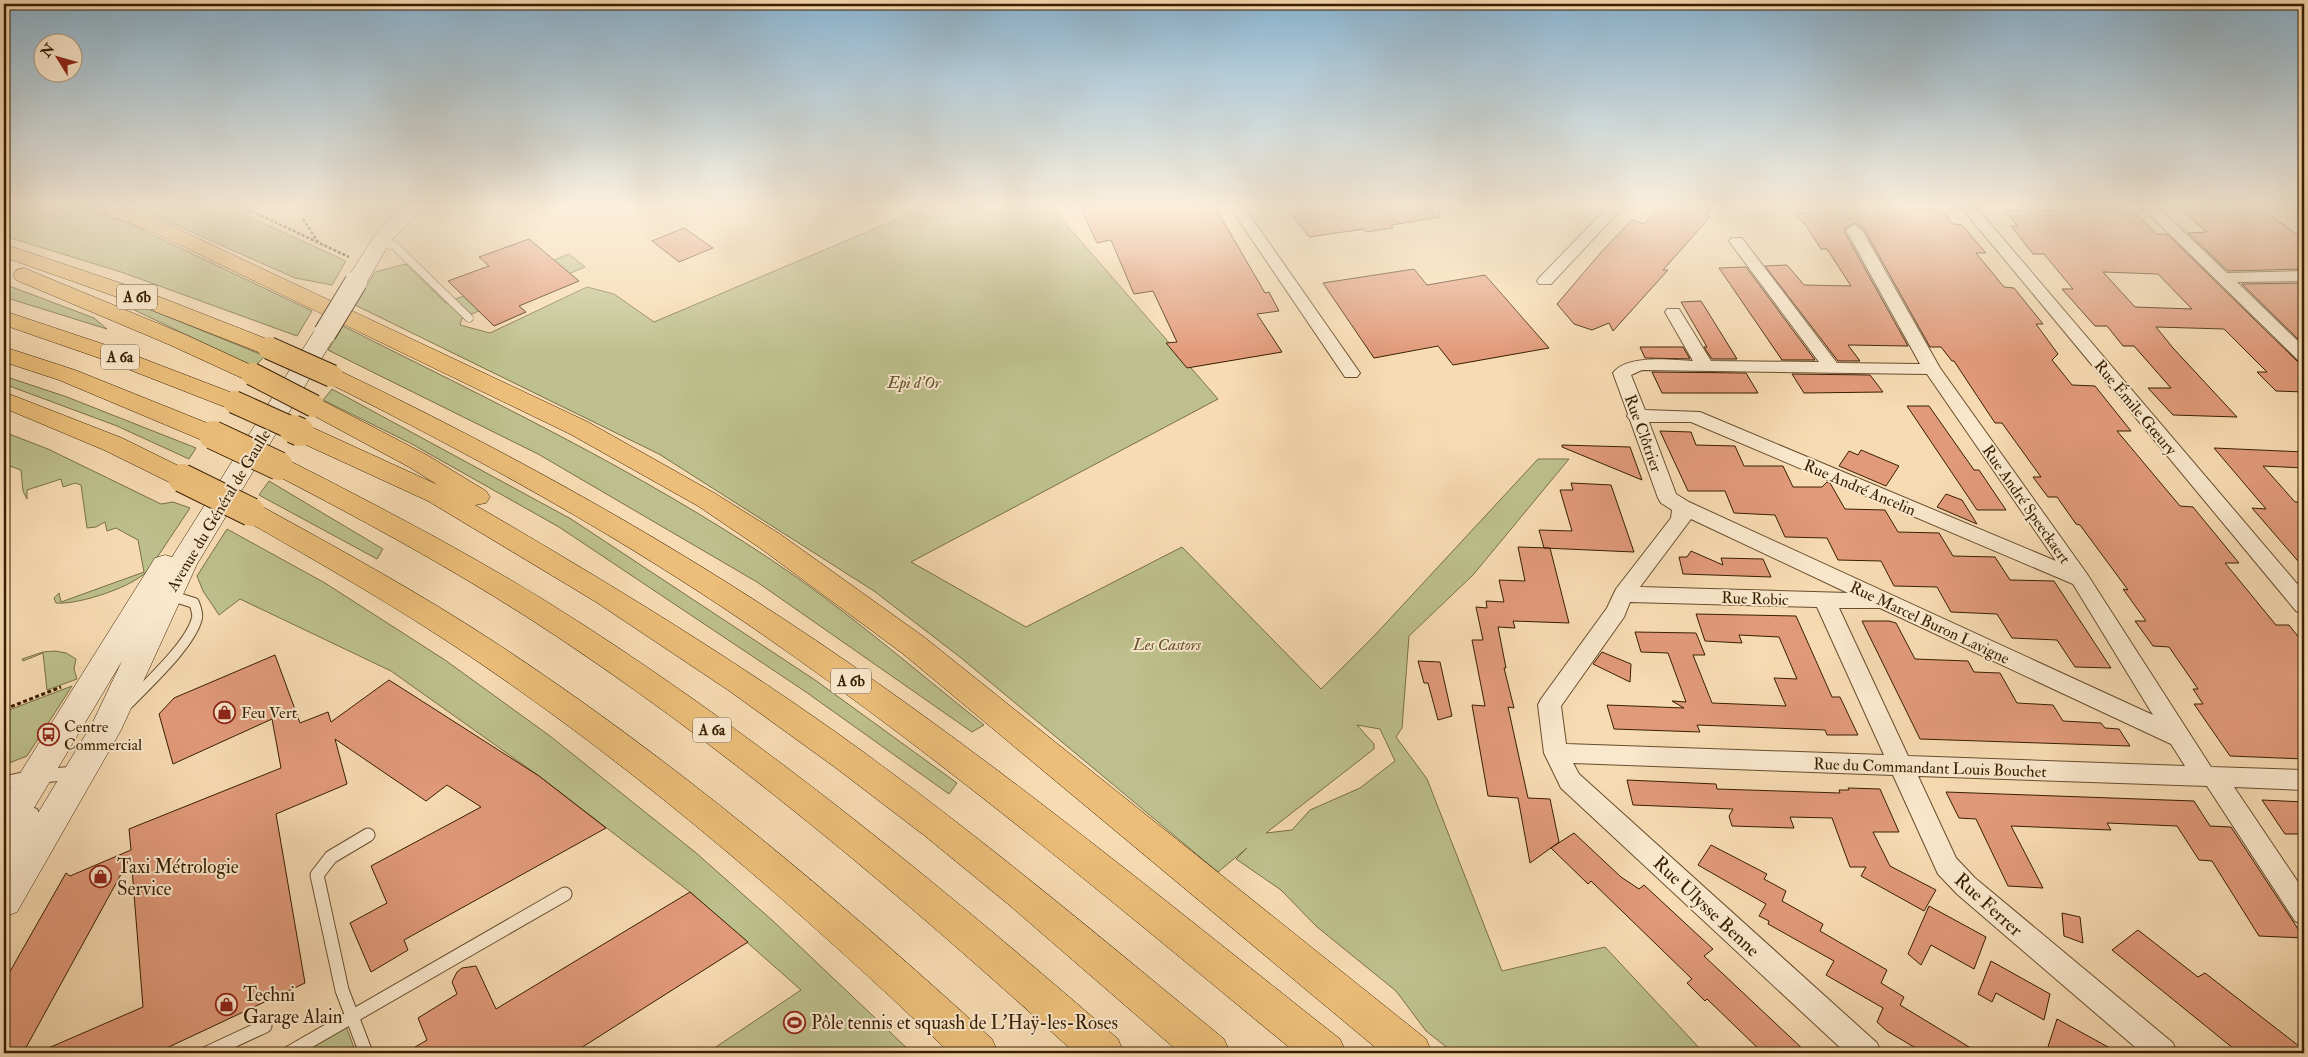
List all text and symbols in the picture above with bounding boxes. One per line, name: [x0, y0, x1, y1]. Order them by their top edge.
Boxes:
north arrow: [32, 32, 82, 82]
text: N: [37, 40, 59, 61]
road number: A 6b: [117, 284, 157, 310]
road number: A 6a: [101, 344, 139, 370]
street label: Rue Émile Gœury: [2090, 355, 2182, 460]
park label: Epi d'Or: [886, 373, 942, 393]
street label: Rue Clôtrier: [1620, 392, 1666, 475]
street label: Avenue du Général de Gaulle: [162, 426, 275, 596]
street label: Rue André Speeckaert: [1977, 441, 2075, 568]
street label: Rue André Ancelin: [1800, 455, 1919, 521]
street label: Rue Marcel Buron Lavigne: [1847, 577, 2013, 669]
street label: Rue Robic: [1721, 588, 1789, 610]
park label: Les Castors: [1132, 635, 1202, 655]
road number: A 6b: [831, 668, 871, 694]
shop icon: Feu Vert: [213, 700, 237, 724]
place label: Feu Vert: [241, 703, 297, 723]
place label: Centre Commercial: [64, 717, 142, 755]
road number: A 6a: [693, 718, 731, 742]
bus stop icon: Centre Commercial: [36, 723, 60, 747]
street label: Rue du Commandant Louis Bouchet: [1813, 754, 2047, 782]
street label: Rue Ulysse Benne: [1648, 851, 1765, 962]
place label: Taxi Métrologie Service: [117, 855, 239, 901]
shop icon: Taxi Métrologie Service: [89, 865, 113, 889]
street label: Rue Ferrer: [1949, 868, 2027, 942]
place label: Techni Garage Alain: [243, 983, 343, 1029]
shop icon: Techni Garage Alain: [215, 993, 239, 1017]
sports icon: Pôle tennis et squash de L'Haÿ-les-Roses: [783, 1010, 807, 1034]
place label: Pôle tennis et squash de L'Haÿ-les-Roses: [811, 1011, 1118, 1035]

